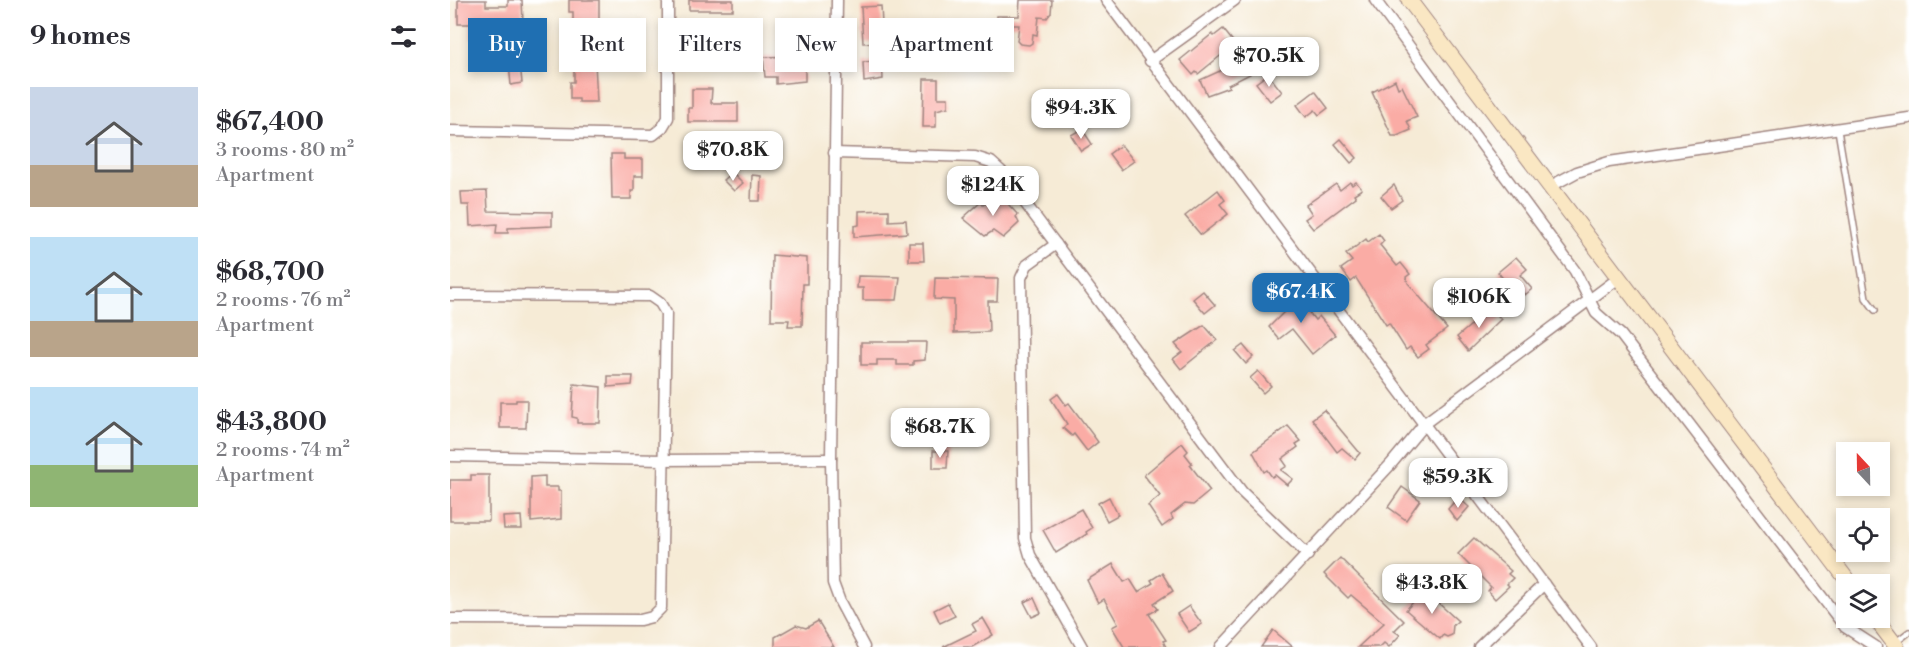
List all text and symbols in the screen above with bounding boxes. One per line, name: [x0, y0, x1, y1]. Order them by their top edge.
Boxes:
chip: Buy: [468, 18, 547, 72]
chip: Rent: [559, 18, 646, 72]
chip: Filters: [658, 18, 763, 72]
chip: New: [775, 18, 857, 72]
chip: Apartment: [869, 18, 1014, 72]
text: 9 homes: [30, 20, 131, 52]
icon: filters: [387, 20, 420, 53]
pin: $70.5K: [1220, 37, 1318, 88]
text: $70.5K: [1233, 44, 1305, 69]
pin: $94.3K: [1032, 89, 1130, 140]
text: $94.3K: [1045, 96, 1117, 121]
text: $67,400: [216, 106, 324, 138]
icon: home: [78, 111, 150, 183]
pin: $70.8K: [684, 131, 782, 182]
text: 3 rooms · 80 m²: [216, 138, 354, 163]
text: $70.8K: [697, 138, 769, 163]
text: Apartment: [216, 163, 314, 188]
pin: $124K: [951, 166, 1035, 217]
text: $124K: [961, 173, 1025, 198]
text: $68,700: [216, 256, 325, 288]
icon: home: [78, 261, 150, 333]
pin: $67.4K: [1252, 273, 1350, 324]
pin: $106K: [1437, 278, 1521, 329]
text: $67.4K: [1266, 280, 1336, 305]
text: $106K: [1447, 285, 1511, 310]
text: 2 rooms · 76 m²: [216, 288, 350, 313]
text: Apartment: [216, 313, 314, 338]
text: $43,800: [216, 406, 327, 438]
pin: $68.7K: [891, 408, 989, 459]
icon: home: [78, 411, 150, 483]
text: $68.7K: [905, 415, 975, 440]
text: 2 rooms · 74 m²: [216, 438, 350, 463]
north arrow: [1836, 442, 1890, 496]
map controls: [1836, 442, 1890, 628]
pin: $59.3K: [1409, 458, 1507, 509]
text: Apartment: [216, 463, 314, 488]
text: $59.3K: [1423, 465, 1493, 490]
button: locate: [1836, 508, 1890, 562]
pin: $43.8K: [1383, 564, 1481, 615]
text: $43.8K: [1396, 571, 1468, 596]
button: layers: [1836, 574, 1890, 628]

